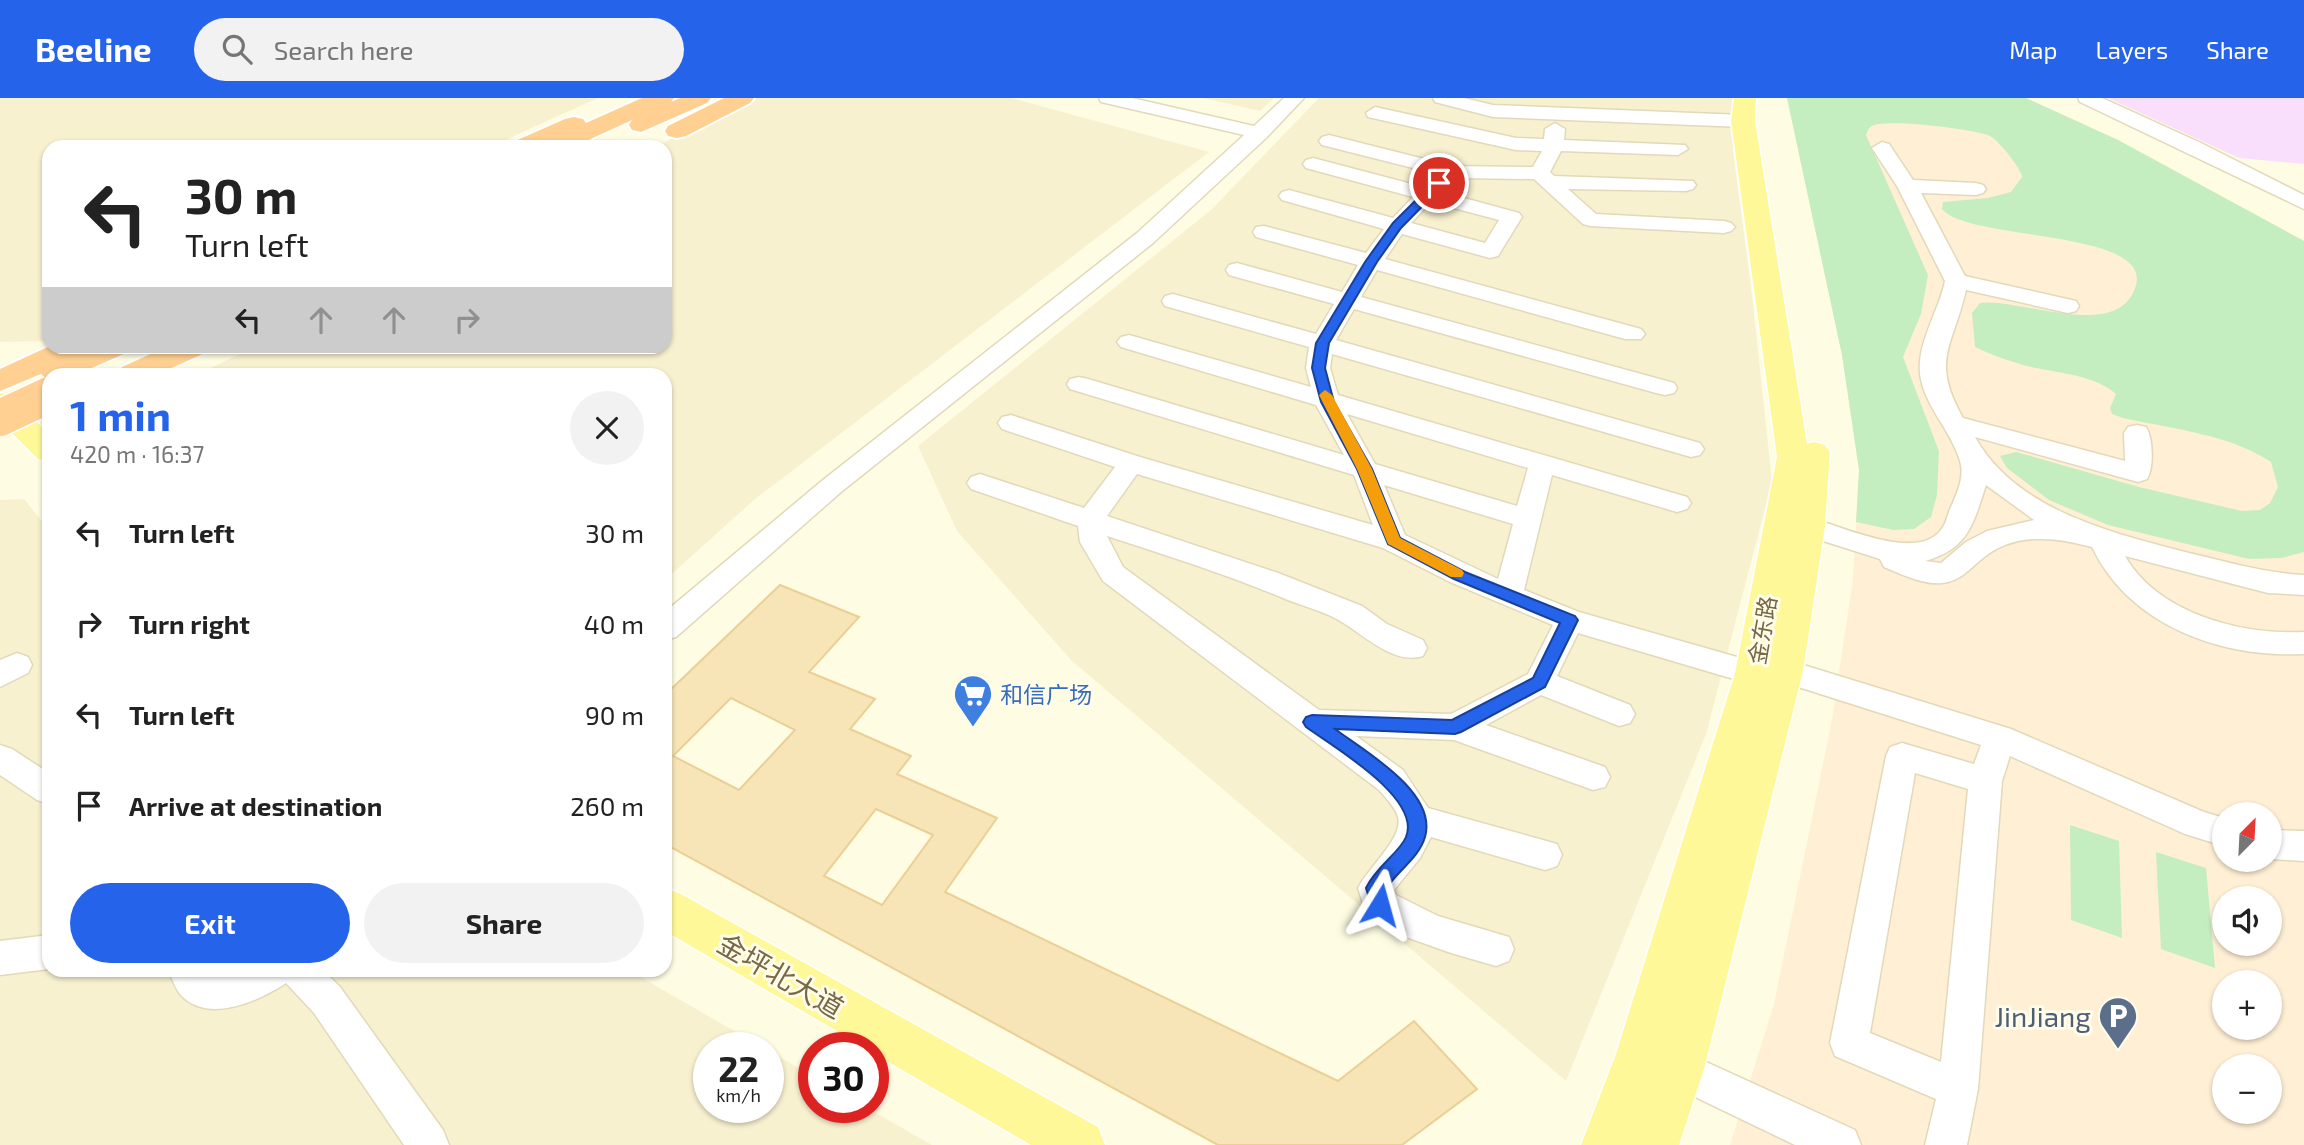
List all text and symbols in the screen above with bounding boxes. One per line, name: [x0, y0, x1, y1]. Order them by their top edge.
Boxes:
search box: [194, 18, 684, 81]
text: Beeline: [35, 29, 152, 69]
icon: search: [218, 30, 256, 68]
text: Search here: [274, 34, 413, 65]
text: Map: [2009, 35, 2057, 64]
text: Layers: [2095, 35, 2168, 64]
text: Share: [2206, 35, 2269, 64]
pin: [1409, 153, 1469, 213]
icon: arrive: [1420, 164, 1458, 202]
text: 30 m: [185, 165, 297, 224]
icon: left: [70, 168, 161, 259]
text: Turn left: [185, 225, 309, 263]
icon: left: [229, 301, 267, 339]
icon: ahead: [302, 301, 340, 339]
icon: ahead: [375, 301, 413, 339]
icon: right: [448, 301, 486, 339]
text: 1 min: [70, 389, 171, 439]
button: close: [570, 391, 644, 465]
text: 420 m · 16:37: [70, 440, 204, 468]
icon: left: [70, 514, 108, 552]
text: Turn left: [129, 517, 235, 548]
text: 30 m: [585, 517, 644, 548]
street label: 金东路: [1742, 594, 1782, 666]
icon: right: [70, 605, 108, 643]
text: Turn right: [129, 608, 250, 639]
text: 40 m: [584, 608, 644, 639]
supermarket icon: 和信广场: [952, 673, 994, 728]
place label: 和信广场: [1000, 680, 1092, 708]
icon: left: [70, 696, 108, 734]
text: Turn left: [129, 699, 235, 730]
text: 90 m: [585, 699, 644, 730]
icon: arrive: [70, 787, 108, 825]
text: Arrive at destination: [129, 790, 382, 821]
text: 260 m: [570, 790, 644, 821]
north arrow: [2212, 802, 2282, 872]
map controls: [2212, 802, 2282, 1124]
position arrow: [1343, 868, 1417, 942]
button: Exit: [70, 883, 350, 963]
button: Share: [364, 883, 644, 963]
button: sound: [2212, 886, 2282, 956]
street label: 金坪北大道: [712, 925, 850, 1025]
button: +: [2212, 970, 2282, 1040]
parking icon: JinJiang: [2097, 995, 2139, 1050]
place label: JinJiang: [1995, 999, 2091, 1033]
speed limit sign: 30: [798, 1032, 889, 1123]
text: 22: [718, 1047, 759, 1089]
button: −: [2212, 1054, 2282, 1124]
text: km/h: [716, 1084, 761, 1106]

